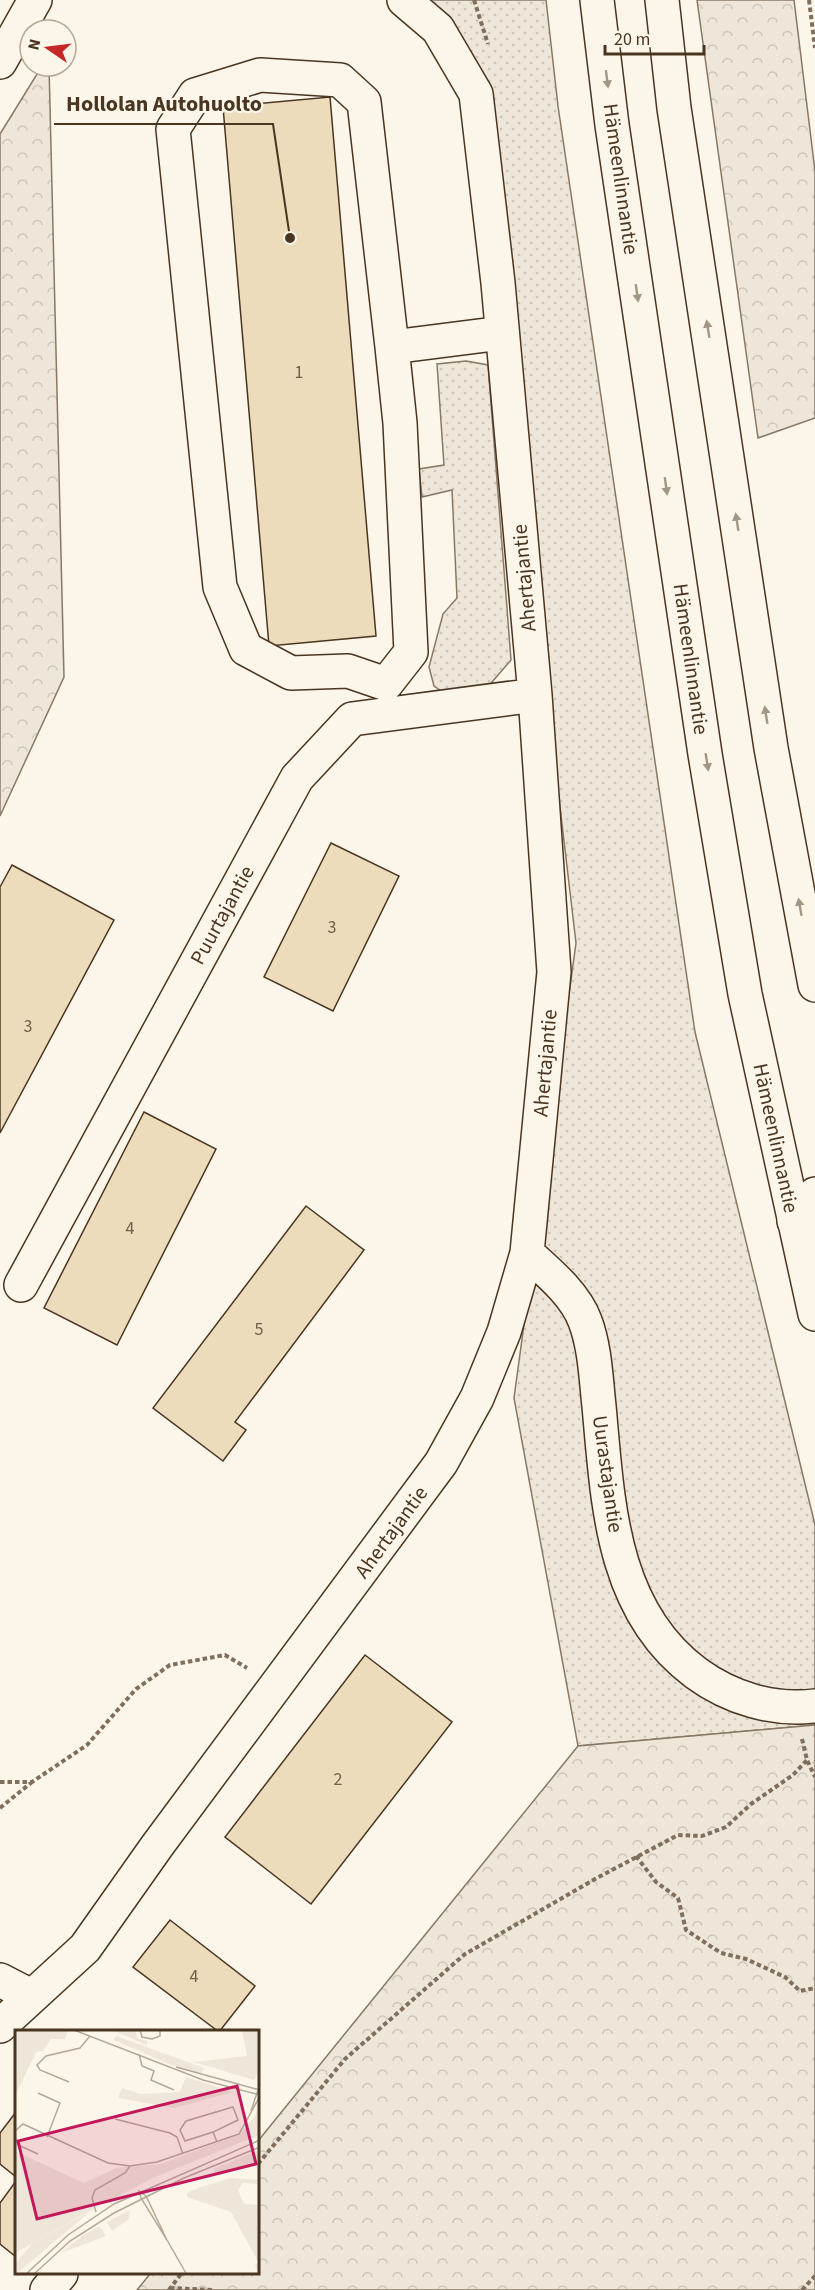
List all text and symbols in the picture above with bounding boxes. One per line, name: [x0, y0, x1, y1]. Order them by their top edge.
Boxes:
north arrow: [18, 18, 78, 78]
scale bar: [605, 18, 704, 56]
text: 20 m: [614, 27, 650, 52]
text: N: [22, 37, 46, 52]
one-way arrow: [602, 69, 611, 88]
callout: Hollolan Autohuolto: [54, 84, 273, 124]
text: Hollolan Autohuolto: [66, 88, 262, 120]
street label: Hämeenlinnantie: [596, 102, 646, 256]
one-way arrow: [633, 283, 642, 302]
one-way arrow: [703, 320, 712, 339]
house number: 1: [295, 360, 303, 385]
one-way arrow: [661, 476, 670, 495]
one-way arrow: [733, 513, 742, 532]
street label: Ahertajantie: [504, 523, 544, 633]
street label: Hämeenlinnantie: [666, 582, 716, 736]
one-way arrow: [762, 705, 771, 724]
one-way arrow: [702, 752, 711, 771]
street label: Puurtajantie: [182, 860, 262, 970]
one-way arrow: [795, 897, 804, 916]
house number: 3: [328, 915, 337, 940]
street label: Ahertajantie: [525, 1008, 565, 1118]
house number: 3: [24, 1014, 33, 1039]
street label: Hämeenlinnantie: [746, 1060, 806, 1216]
house number: 4: [126, 1216, 135, 1241]
house number: 5: [255, 1317, 264, 1342]
street label: Uurastajantie: [585, 1414, 631, 1534]
street label: Ahertajantie: [347, 1480, 435, 1584]
house number: 2: [334, 1767, 343, 1792]
house number: 4: [190, 1964, 199, 1989]
inset map: [15, 2030, 260, 2275]

